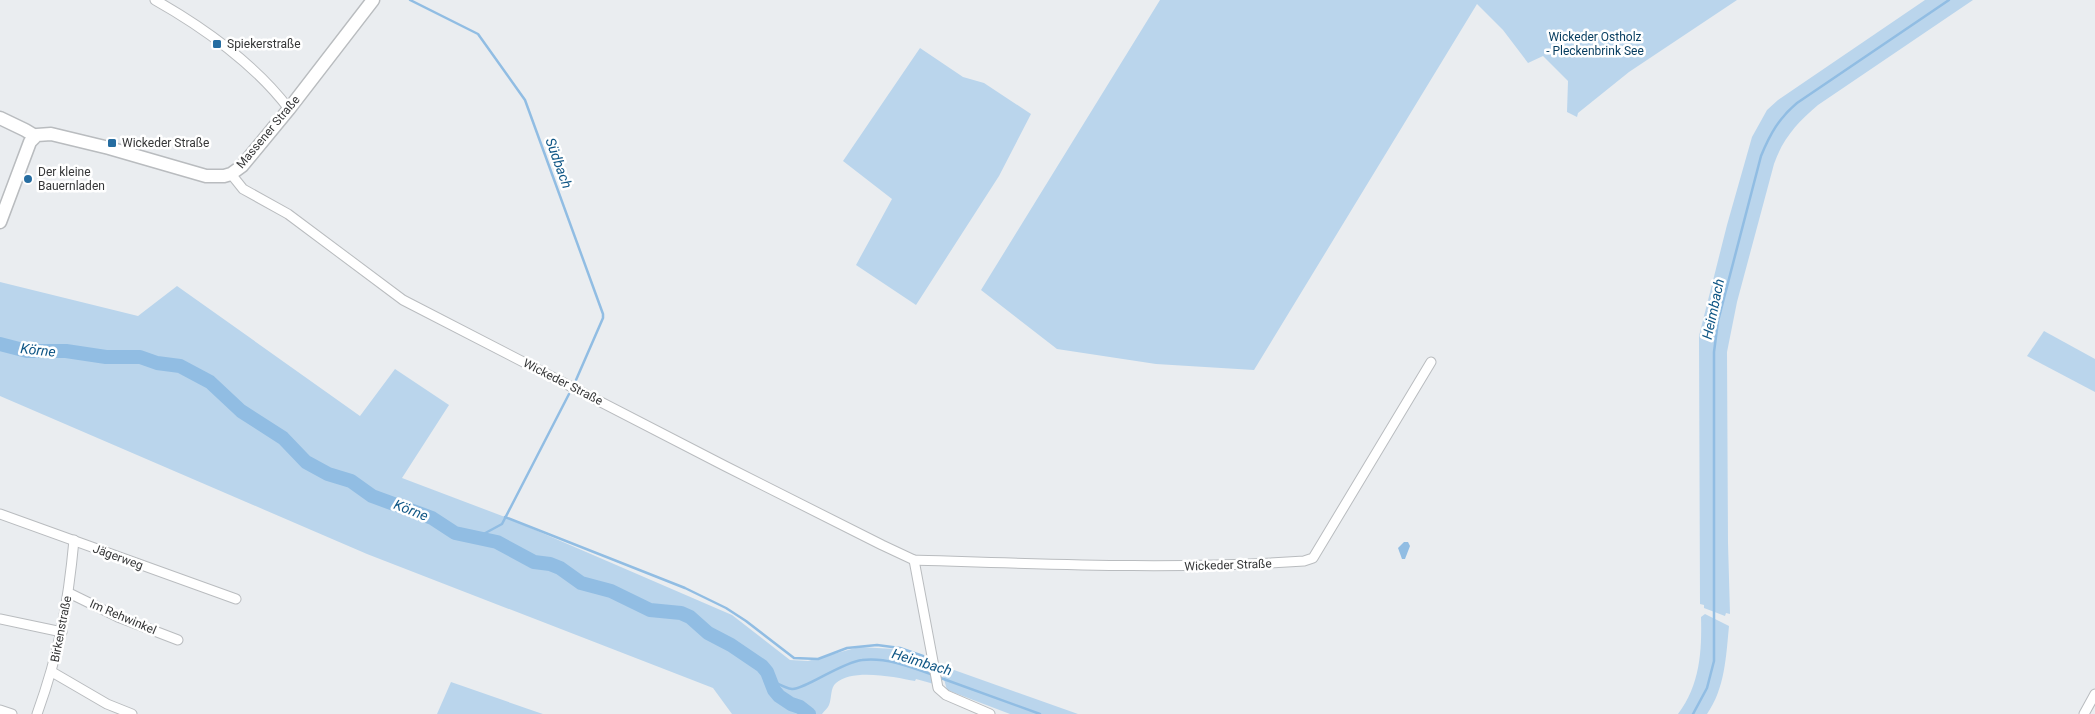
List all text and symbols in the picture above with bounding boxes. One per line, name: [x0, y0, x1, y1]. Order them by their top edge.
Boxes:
park label: Wickeder Ostholz - Pleckenbrink See: [1546, 30, 1644, 58]
place label: Spiekerstraße: [227, 37, 301, 51]
marker: Spiekerstraße: [211, 38, 223, 50]
street label: Massener Straße: [233, 93, 303, 171]
water label: Südbach: [542, 135, 576, 191]
place label: Wickeder Straße: [122, 136, 209, 150]
marker: Wickeder Straße: [106, 137, 118, 149]
place label: Der kleine Bauernladen: [38, 165, 105, 193]
marker: Der kleine Bauernladen: [22, 173, 34, 185]
water label: Heimbach: [1699, 277, 1727, 341]
water label: Körne: [20, 340, 56, 360]
street label: Wickeder Straße: [521, 356, 605, 408]
water label: Körne: [392, 496, 430, 524]
street label: Jägerweg: [91, 541, 145, 573]
street label: Wickeder Straße: [1184, 556, 1272, 574]
street label: Birkenstraße: [48, 595, 74, 663]
street label: Im Rehwinkel: [88, 597, 158, 637]
water label: Heimbach: [890, 645, 954, 679]

